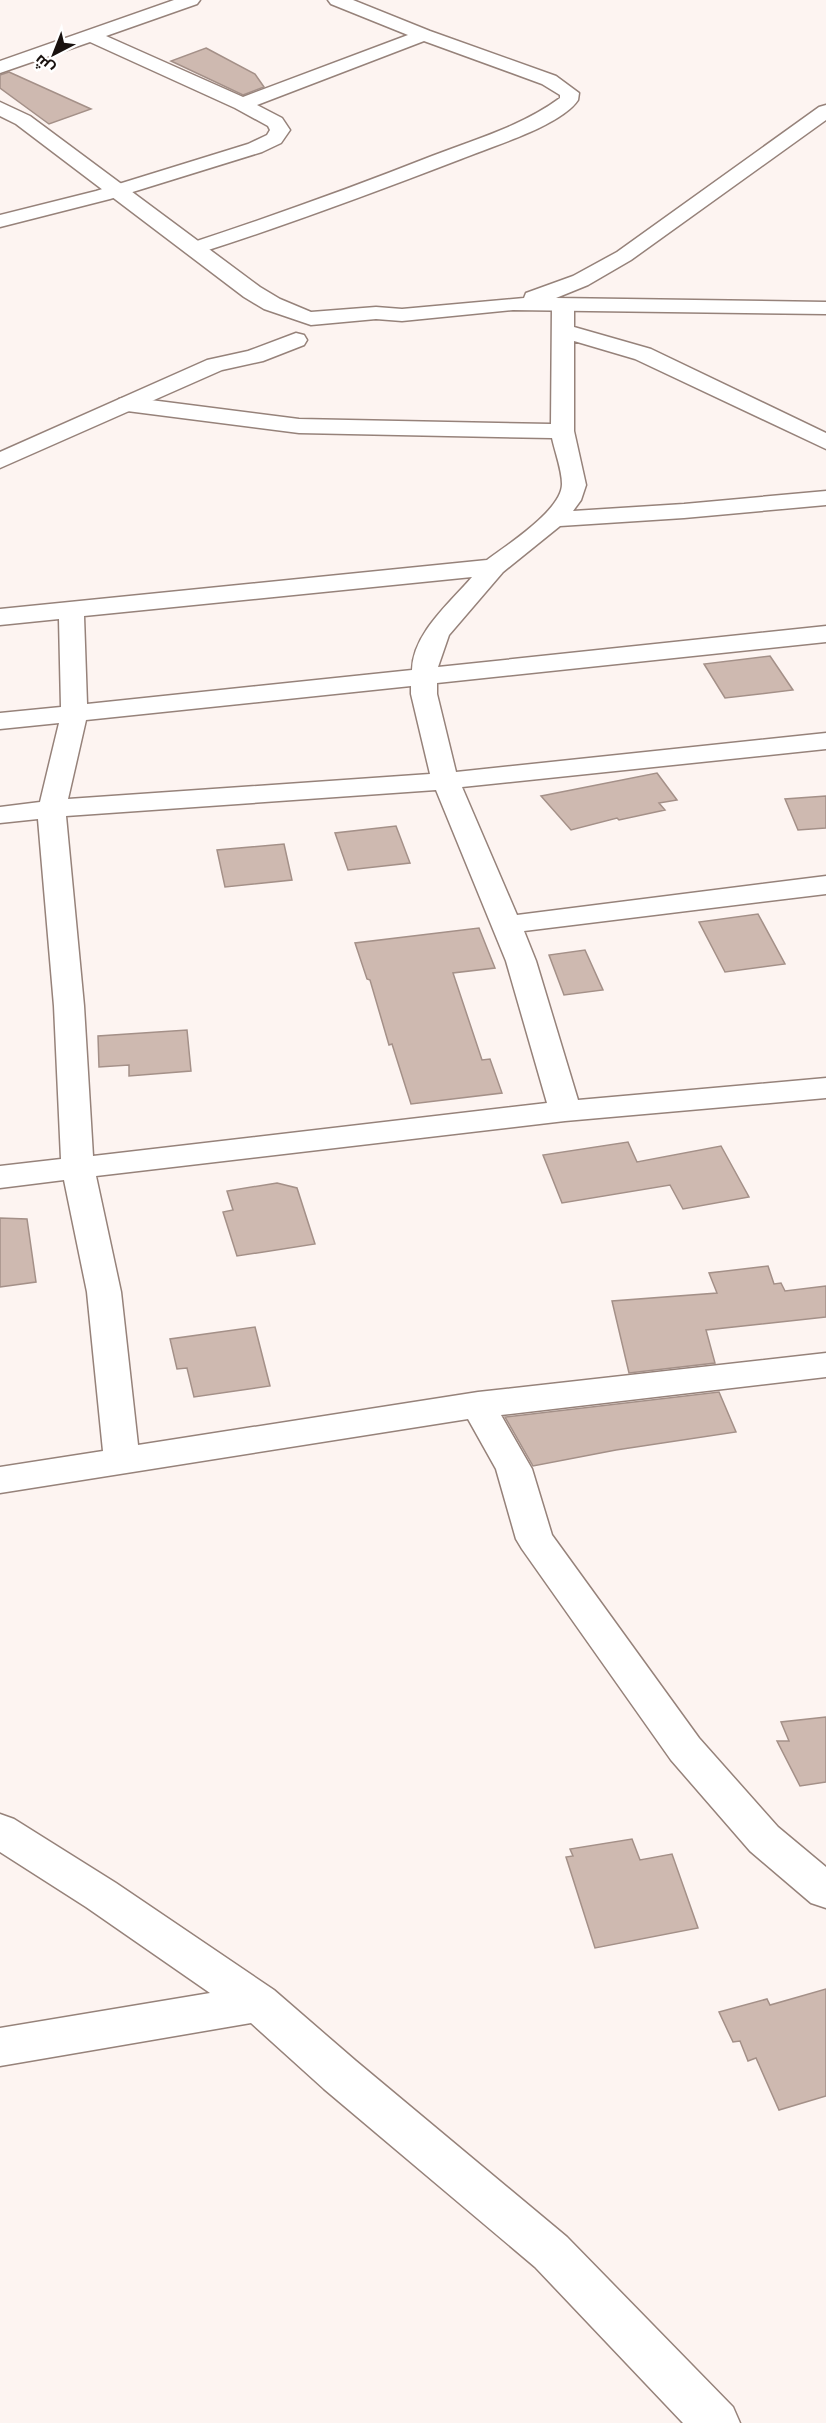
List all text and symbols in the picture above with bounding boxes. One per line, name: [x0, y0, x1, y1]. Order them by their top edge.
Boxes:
north arrow: [24, 24, 84, 84]
text: ش: [30, 51, 58, 79]

